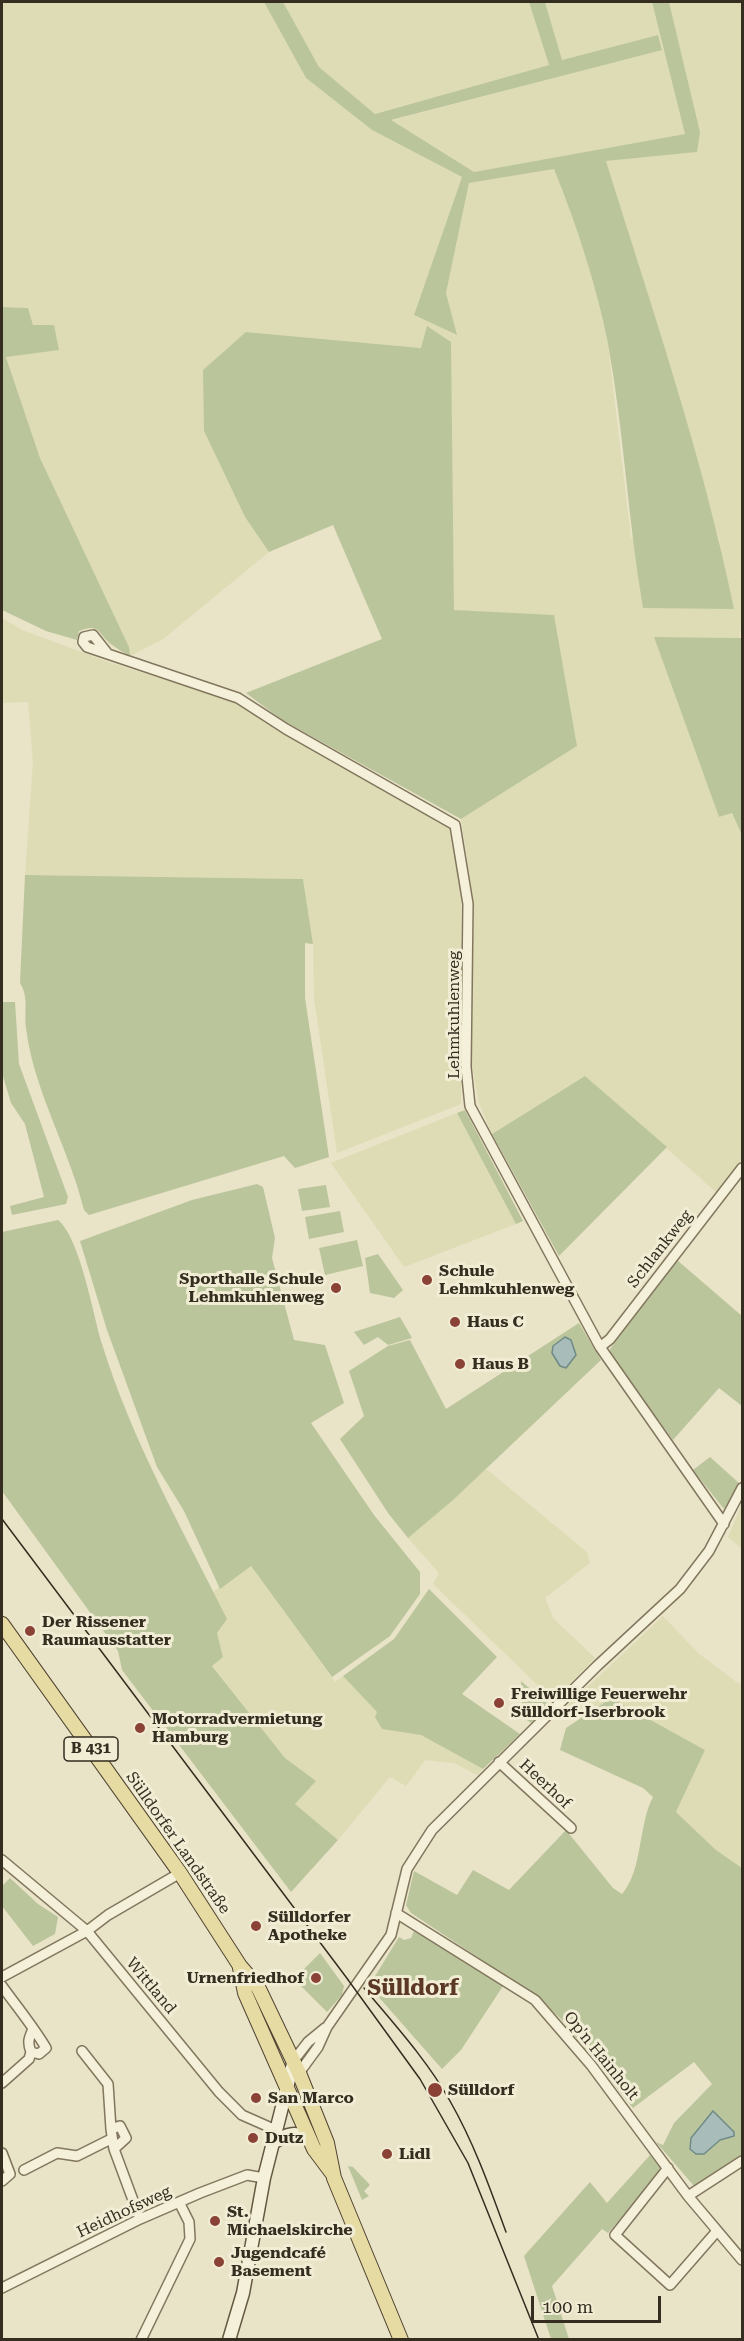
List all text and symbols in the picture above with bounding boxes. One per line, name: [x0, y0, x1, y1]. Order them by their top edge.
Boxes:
street label: Lehmkuhlenweg: [444, 951, 464, 1079]
street label: Schlankweg: [624, 1206, 696, 1292]
place label: Schule Lehmkuhlenweg: [439, 1261, 574, 1299]
place label: Sporthalle Schule Lehmkuhlenweg: [179, 1269, 324, 1307]
marker: Schule Lehmkuhlenweg: [420, 1273, 434, 1287]
marker: Sporthalle Schule Lehmkuhlenweg: [329, 1281, 343, 1295]
place label: Haus C: [467, 1312, 524, 1332]
marker: Haus C: [448, 1315, 462, 1329]
place label: Haus B: [472, 1354, 529, 1374]
marker: Haus B: [453, 1357, 467, 1371]
place label: Der Rissener Raumausstatter: [42, 1612, 171, 1650]
marker: Der Rissener Raumausstatter: [23, 1624, 37, 1638]
place label: Freiwillige Feuerwehr Sülldorf-Iserbrook: [511, 1684, 687, 1722]
marker: Freiwillige Feuerwehr Sülldorf-Iserbrook: [492, 1696, 506, 1710]
place label: Motorradvermietung Hamburg: [152, 1709, 322, 1747]
marker: Motorradvermietung Hamburg: [133, 1721, 147, 1735]
road number: B 431: [64, 1737, 118, 1761]
street label: Heerhof: [515, 1755, 575, 1813]
street label: Sülldorfer Landstraße: [122, 1768, 234, 1918]
place label: Sülldorfer Apotheke: [268, 1907, 351, 1945]
marker: Sülldorfer Apotheke: [249, 1919, 263, 1933]
street label: Wittland: [122, 1954, 180, 2018]
place label: Urnenfriedhof: [187, 1968, 304, 1988]
marker: Urnenfriedhof: [309, 1971, 323, 1985]
district label: Sülldorf: [367, 1976, 459, 2002]
street label: Op'n Hainholt: [559, 2008, 643, 2104]
place label: Sülldorf: [448, 2080, 514, 2100]
marker: Sülldorf: [426, 2081, 444, 2099]
place label: San Marco: [268, 2088, 354, 2108]
marker: San Marco: [249, 2091, 263, 2105]
place label: Dutz: [265, 2128, 303, 2148]
marker: Dutz: [246, 2131, 260, 2145]
place label: Lidl: [399, 2144, 430, 2164]
marker: Lidl: [380, 2147, 394, 2161]
street label: Heidhofsweg: [74, 2182, 174, 2242]
place label: St. Michaelskirche: [227, 2202, 353, 2240]
marker: St. Michaelskirche: [208, 2214, 222, 2228]
place label: Jugendcafé Basement: [231, 2243, 326, 2281]
marker: Jugendcafé Basement: [212, 2255, 226, 2269]
scale bar: [534, 2284, 664, 2322]
text: 100 m: [542, 2296, 593, 2317]

